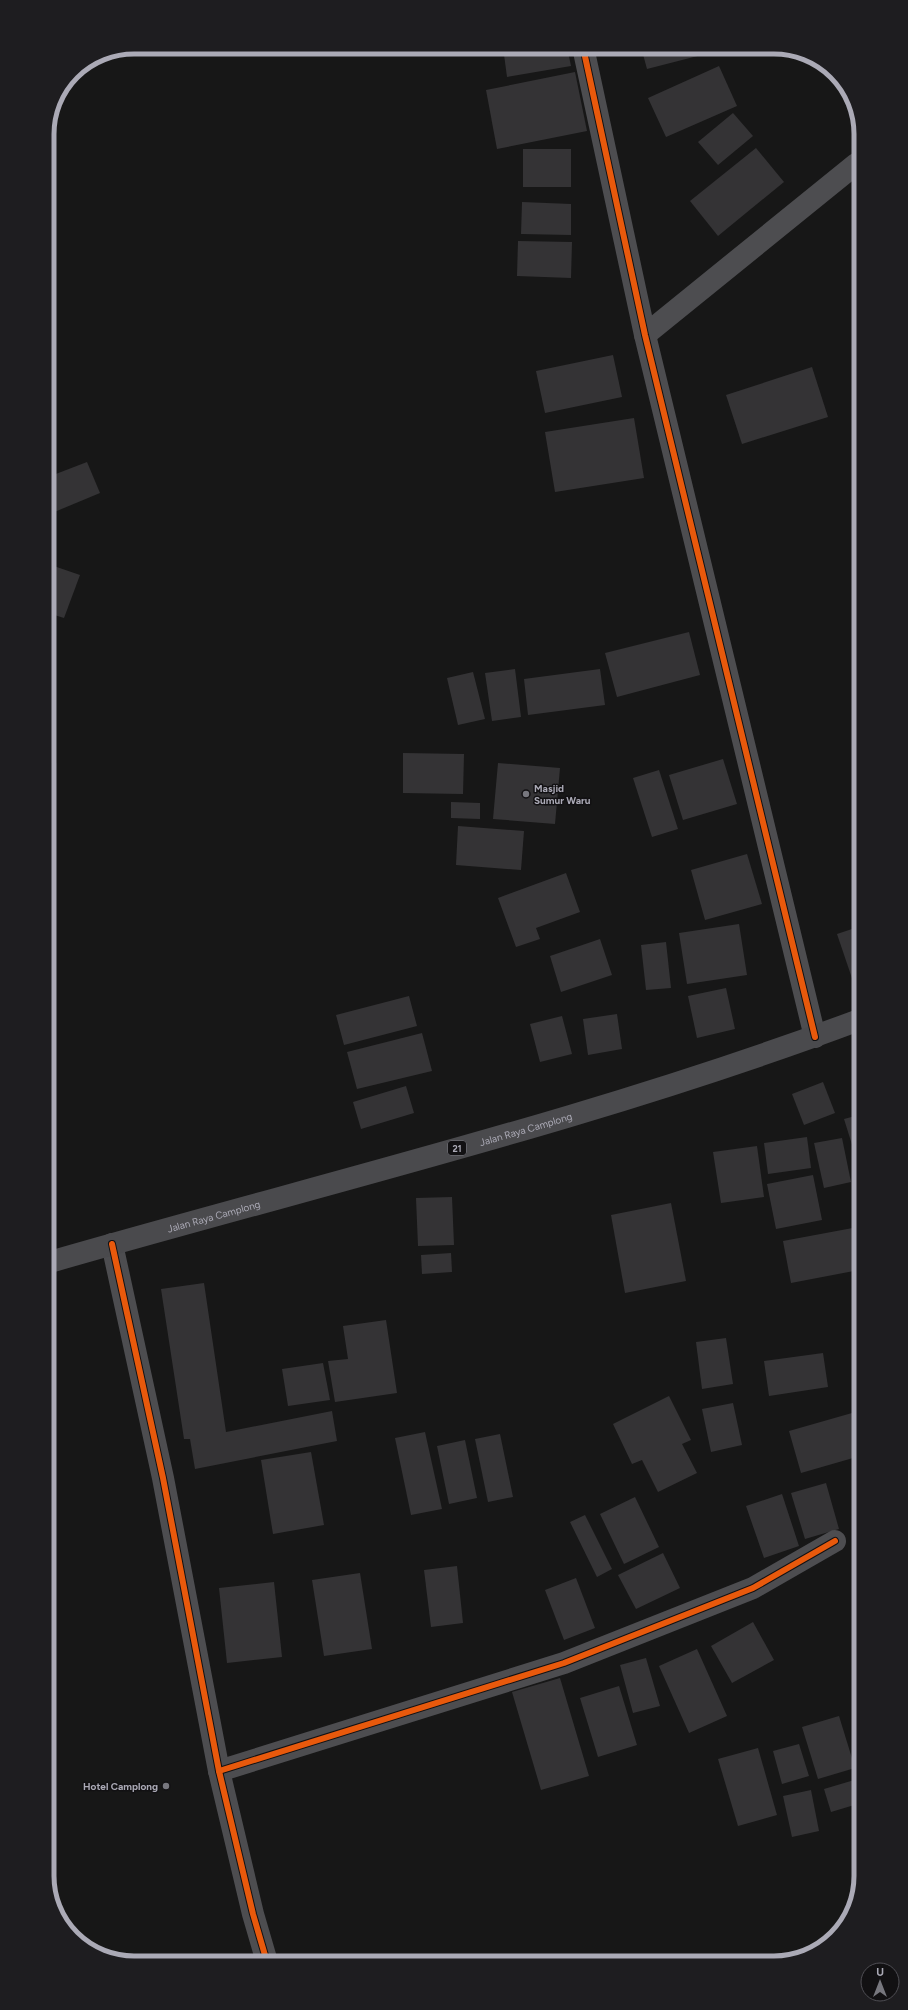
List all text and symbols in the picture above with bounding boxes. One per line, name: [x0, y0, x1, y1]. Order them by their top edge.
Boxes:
place label: Masjid Sumur Waru: [534, 782, 591, 807]
marker: Masjid Sumur Waru: [521, 789, 531, 799]
street label: Jalan Raya Camplong: [478, 1109, 574, 1149]
road number: 21: [448, 1141, 466, 1155]
street label: Jalan Raya Camplong: [166, 1197, 262, 1235]
place label: Hotel Camplong: [83, 1780, 158, 1793]
marker: Hotel Camplong: [161, 1781, 171, 1791]
north arrow: [860, 1962, 900, 2002]
text: U: [876, 1966, 884, 1979]

